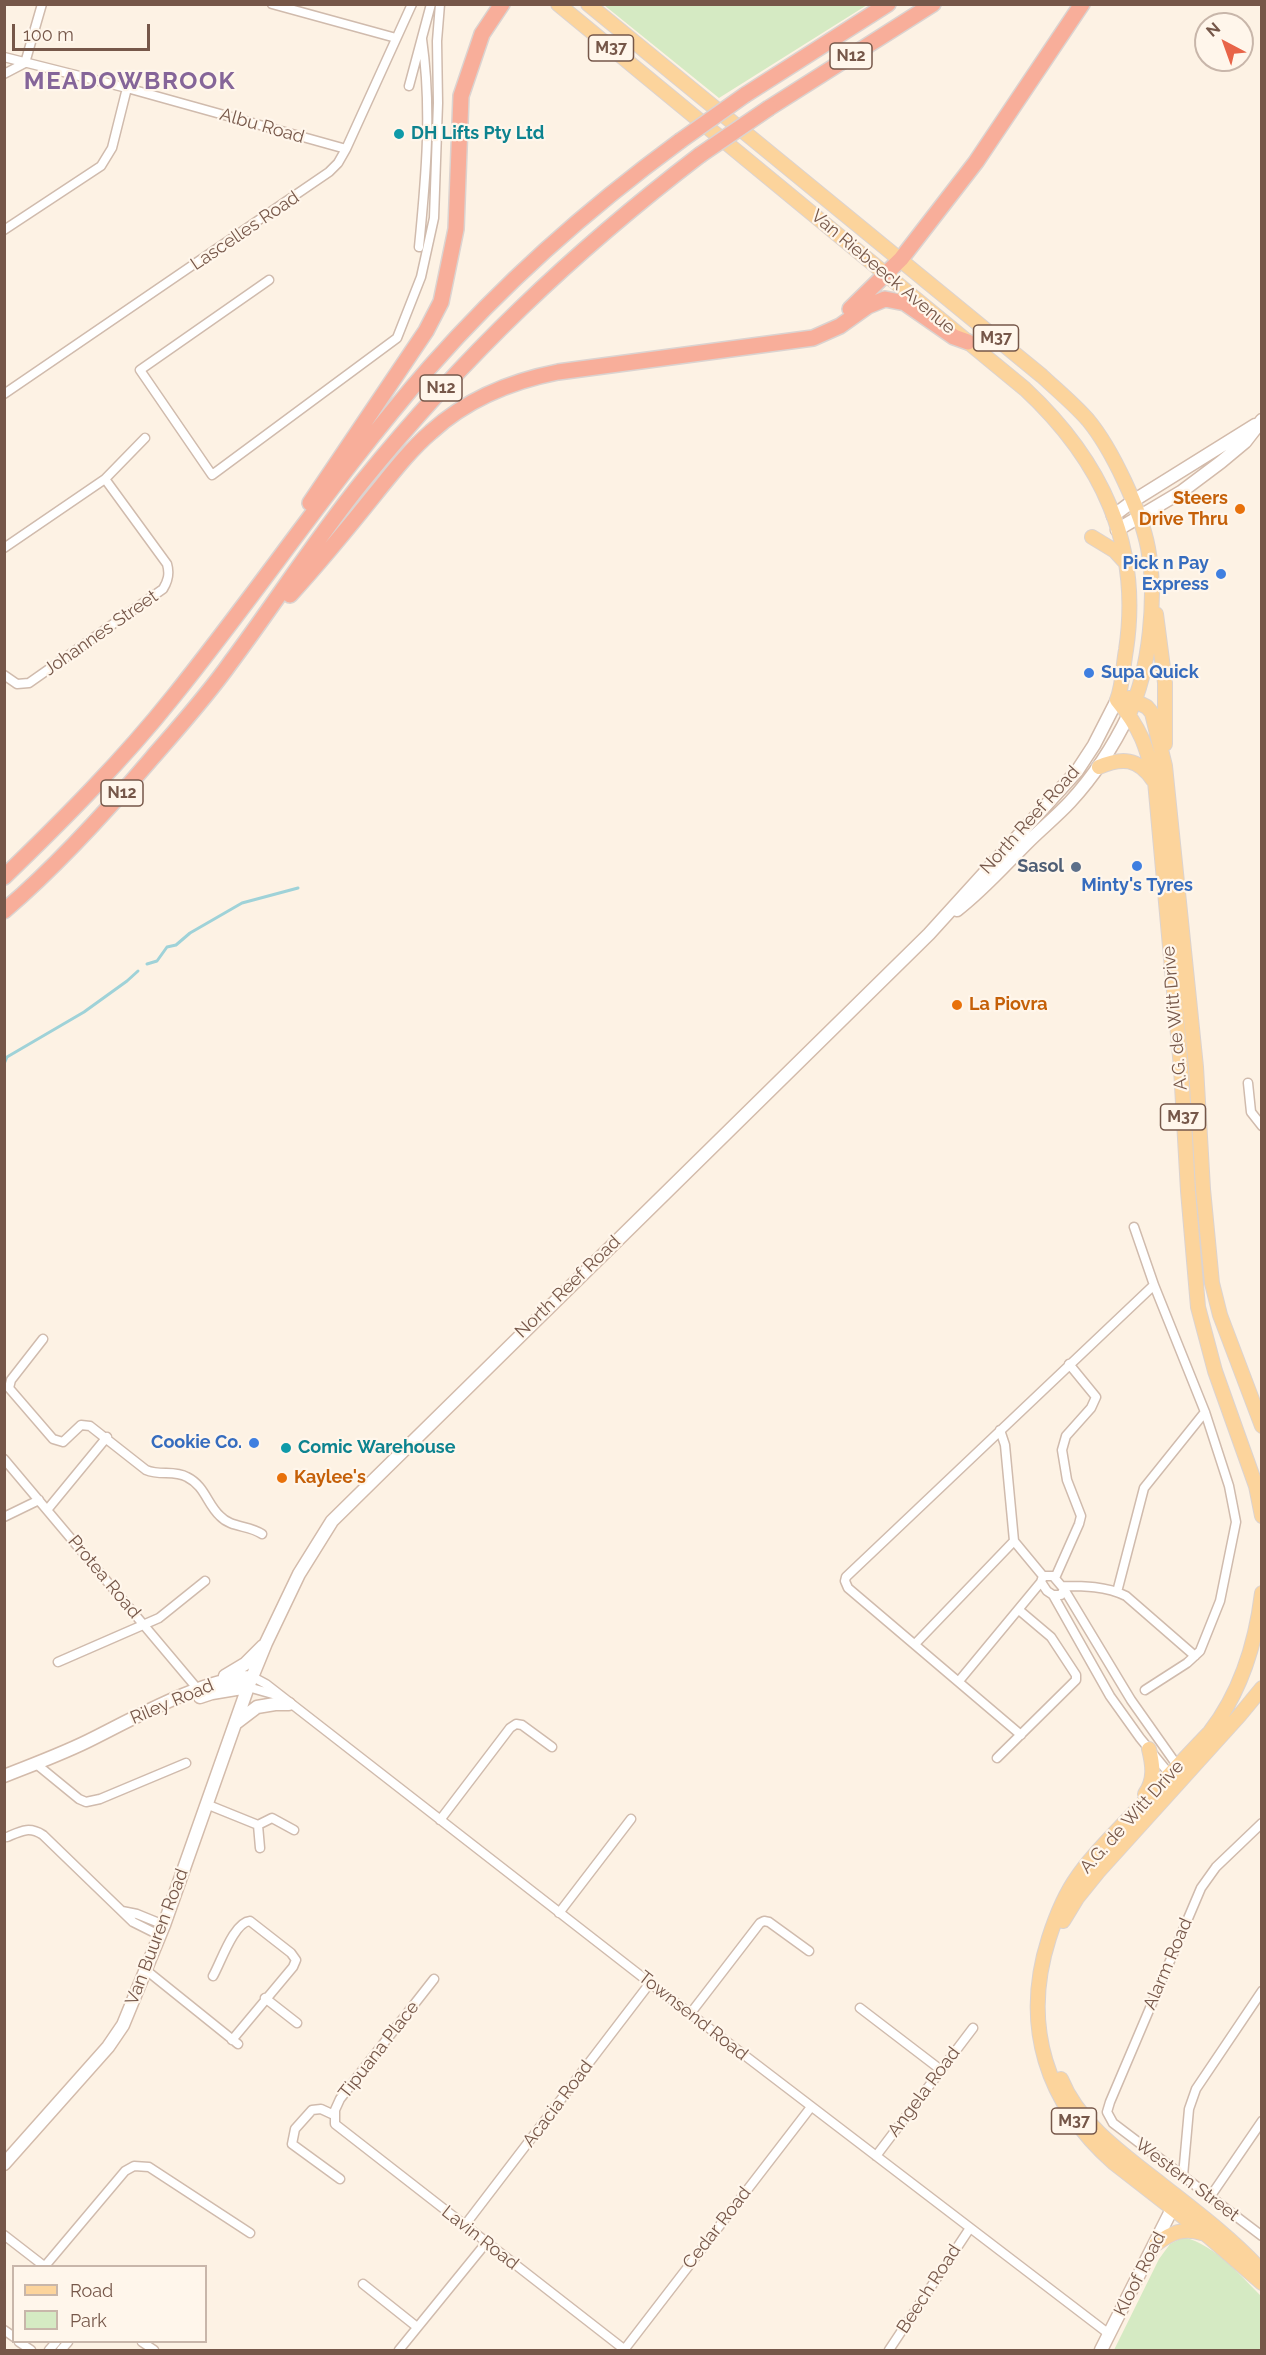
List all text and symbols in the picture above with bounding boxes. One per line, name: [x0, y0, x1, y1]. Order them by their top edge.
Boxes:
scale bar: [15, 12, 153, 50]
north arrow: [1194, 12, 1254, 72]
text: N: [1202, 18, 1224, 41]
text: 100 m: [23, 24, 74, 45]
road number: M37: [588, 35, 634, 61]
road number: N12: [830, 43, 872, 69]
district label: MEADOWBROOK: [24, 68, 236, 96]
street label: Albu Road: [217, 104, 307, 148]
place label: DH Lifts Pty Ltd: [411, 123, 544, 145]
marker: DH Lifts Pty Ltd: [392, 127, 406, 141]
street label: Lascelles Road: [187, 187, 303, 275]
street label: Van Riebeeck Avenue: [806, 205, 960, 339]
road number: M37: [974, 325, 1018, 351]
road number: N12: [420, 375, 462, 401]
place label: Steers Drive Thru: [1139, 488, 1228, 530]
marker: Steers Drive Thru: [1233, 502, 1247, 516]
place label: Pick n Pay Express: [1123, 553, 1209, 596]
marker: Pick n Pay Express: [1214, 567, 1228, 581]
street label: Johannes Street: [40, 586, 162, 680]
place label: Supa Quick: [1101, 662, 1199, 684]
marker: Supa Quick: [1082, 666, 1096, 680]
street label: North Reef Road: [976, 761, 1084, 879]
road number: N12: [101, 780, 143, 806]
place label: Sasol: [1017, 856, 1064, 878]
marker: Minty's Tyres: [1130, 859, 1144, 873]
marker: Sasol: [1069, 860, 1083, 874]
place label: Minty's Tyres: [1081, 875, 1193, 897]
street label: A.G. de Witt Drive: [1158, 945, 1192, 1091]
place label: La Piovra: [969, 994, 1048, 1016]
marker: La Piovra: [950, 998, 964, 1012]
road number: M37: [1160, 1104, 1206, 1130]
street label: North Reef Road: [511, 1231, 625, 1343]
place label: Cookie Co.: [151, 1432, 242, 1454]
marker: Cookie Co.: [247, 1436, 261, 1450]
place label: Comic Warehouse: [298, 1437, 455, 1459]
marker: Comic Warehouse: [279, 1441, 293, 1455]
place label: Kaylee's: [294, 1467, 366, 1489]
marker: Kaylee's: [275, 1471, 289, 1485]
street label: Protea Road: [63, 1531, 145, 1623]
street label: Riley Road: [127, 1675, 217, 1729]
street label: A.G. de Witt Drive: [1076, 1756, 1188, 1878]
street label: Van Buuren Road: [121, 1866, 193, 2008]
street label: Alarm Road: [1139, 1915, 1197, 2013]
street label: Townsend Road: [634, 1966, 752, 2066]
street label: Tipuana Place: [334, 1997, 424, 2103]
street label: Angela Road: [883, 2043, 965, 2141]
street label: Acacia Road: [518, 2056, 598, 2152]
road number: M37: [1052, 2108, 1096, 2134]
street label: Western Street: [1131, 2134, 1243, 2226]
street label: Cedar Road: [678, 2183, 756, 2273]
street label: Lavin Road: [437, 2201, 523, 2275]
street label: Kloof Road: [1110, 2228, 1170, 2320]
street label: Beech Road: [892, 2241, 966, 2337]
legend: [12, 2265, 207, 2343]
text: Road: [70, 2280, 113, 2301]
text: Park: [70, 2310, 107, 2331]

